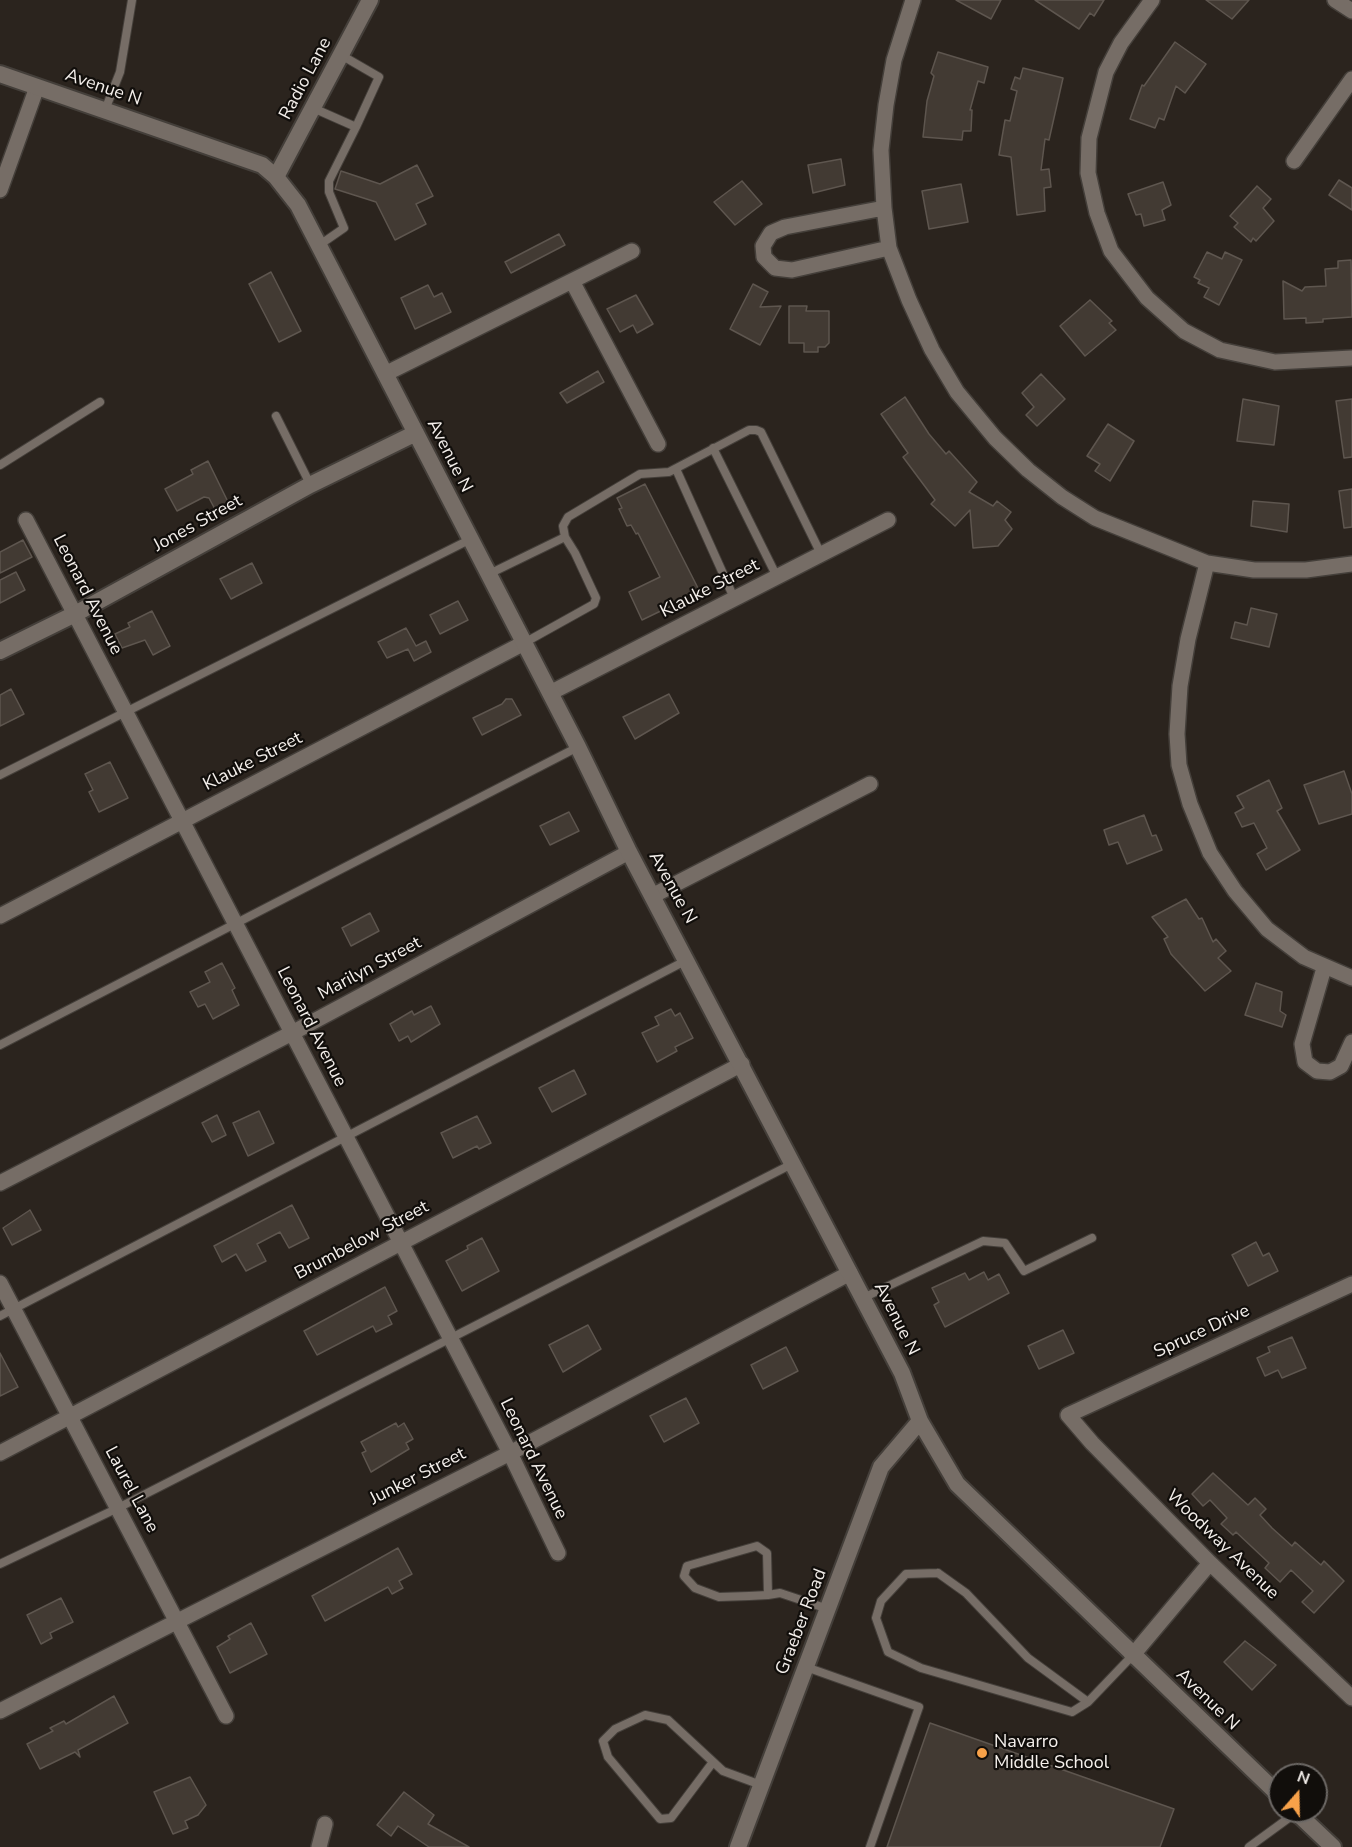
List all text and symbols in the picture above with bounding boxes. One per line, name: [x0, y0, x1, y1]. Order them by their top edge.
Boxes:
street label: Radio Lane: [275, 34, 337, 124]
street label: Avenue N: [62, 65, 144, 111]
street label: Avenue N: [421, 416, 477, 496]
street label: Jones Street: [150, 491, 246, 557]
street label: Leonard Avenue: [47, 531, 127, 659]
street label: Klauke Street: [657, 555, 763, 623]
street label: Klauke Street: [200, 728, 306, 796]
street label: Avenue N: [643, 848, 701, 928]
street label: Marilyn Street: [315, 933, 425, 1005]
street label: Leonard Avenue: [271, 963, 351, 1091]
street label: Brumbelow Street: [292, 1197, 432, 1285]
street label: Avenue N: [868, 1279, 924, 1359]
street label: Spruce Drive: [1151, 1300, 1253, 1364]
street label: Leonard Avenue: [494, 1395, 572, 1523]
street label: Laurel Lane: [99, 1443, 163, 1537]
street label: Junker Street: [366, 1444, 470, 1510]
street label: Woodway Avenue: [1161, 1486, 1283, 1604]
street label: Graeber Road: [772, 1566, 832, 1678]
street label: Avenue N: [1171, 1665, 1243, 1735]
place label: Navarro Middle School: [994, 1732, 1109, 1774]
marker: Navarro Middle School: [975, 1746, 989, 1760]
north arrow: [1268, 1763, 1328, 1823]
text: N: [1294, 1766, 1313, 1790]

